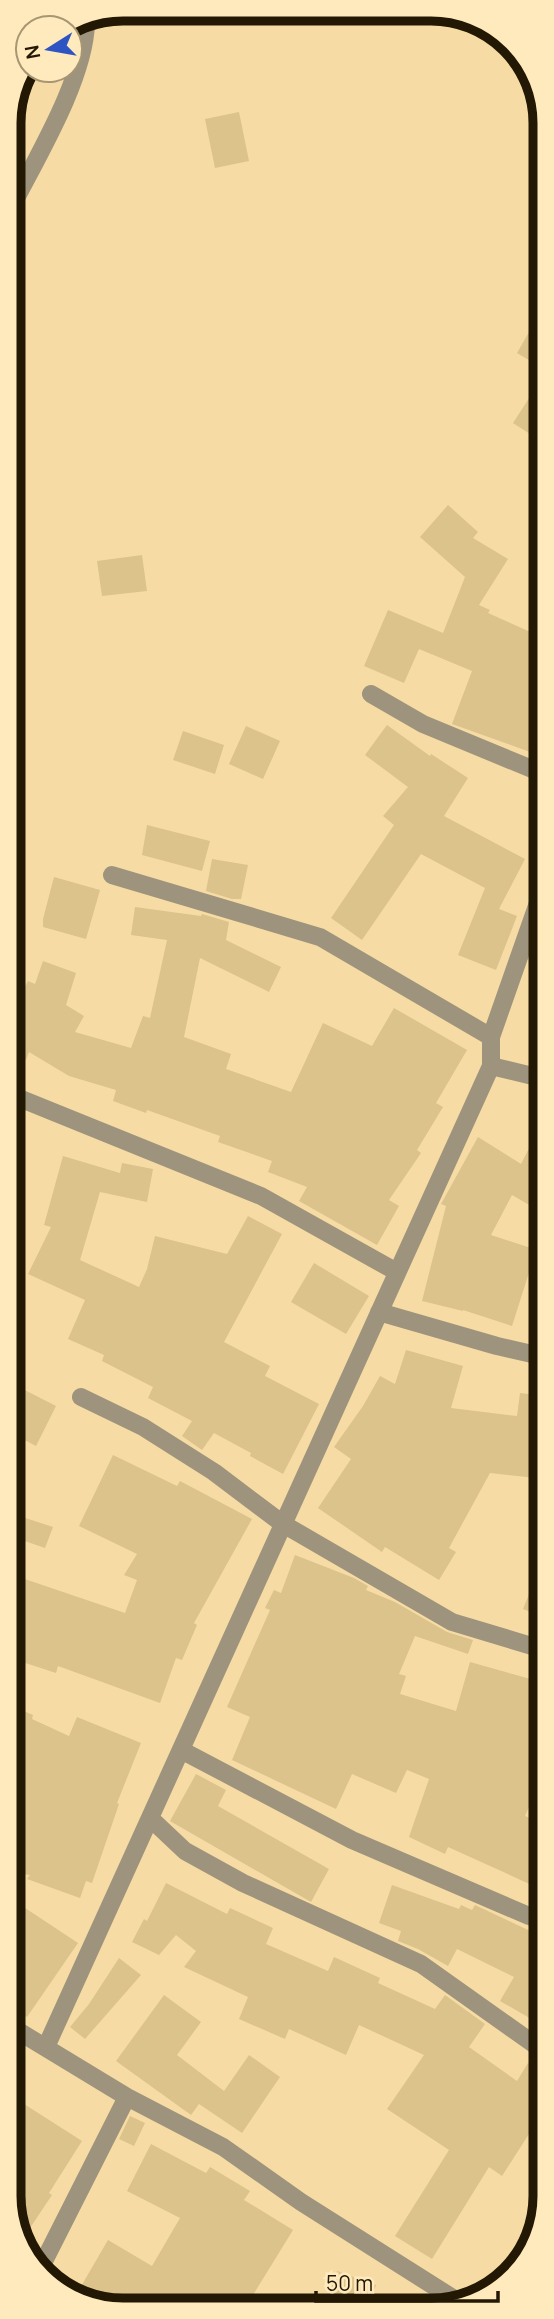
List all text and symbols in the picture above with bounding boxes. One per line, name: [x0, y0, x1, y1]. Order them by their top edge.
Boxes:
north arrow: [14, 14, 84, 84]
text: N: [18, 43, 46, 61]
scale bar: [316, 2260, 498, 2304]
text: 50 m: [326, 2269, 373, 2297]

